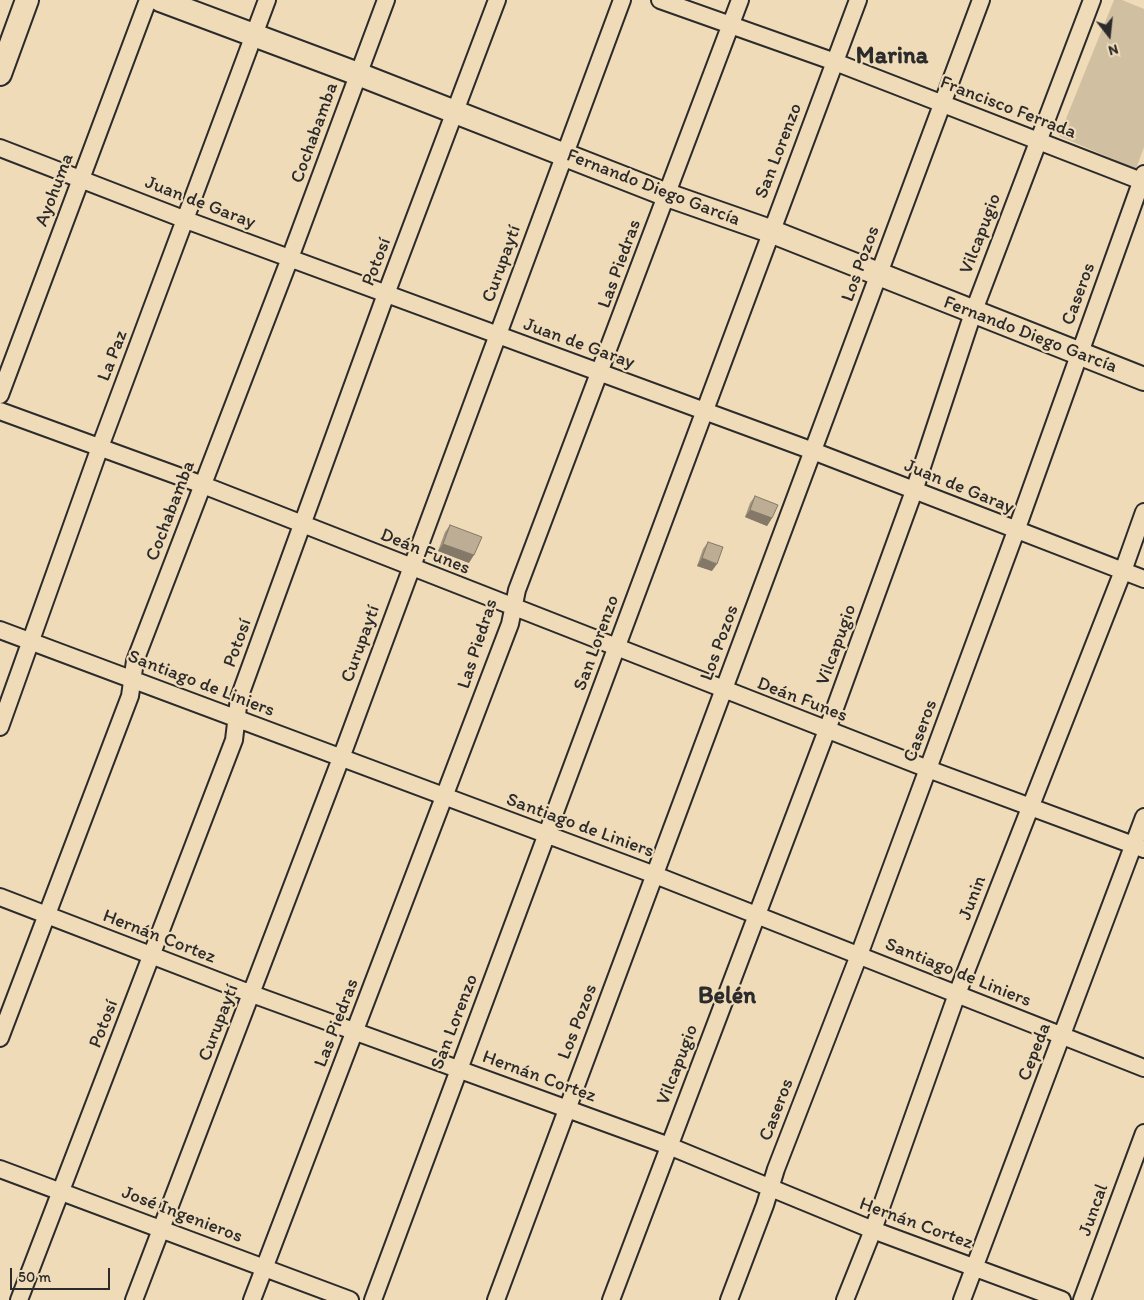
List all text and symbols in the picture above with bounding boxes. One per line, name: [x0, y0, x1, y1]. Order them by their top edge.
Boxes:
north arrow: [1084, 10, 1134, 60]
text: N: [1106, 40, 1120, 59]
district label: Marina: [856, 43, 928, 71]
street label: Francisco Ferrada: [937, 71, 1079, 145]
street label: Cochabamba: [286, 80, 344, 186]
street label: San Lorenzo: [750, 100, 808, 202]
street label: Fernando Diego García: [563, 144, 743, 232]
street label: Ayohuma: [31, 150, 79, 230]
street label: Juan de Garay: [142, 171, 258, 235]
street label: Vilcapugio: [955, 191, 1007, 277]
street label: Las Piedras: [593, 216, 647, 312]
street label: Curupaytí: [477, 222, 527, 306]
street label: Los Pozos: [837, 223, 885, 305]
street label: Potosí: [357, 235, 397, 289]
street label: Caseros: [1057, 260, 1101, 328]
street label: Fernando Diego García: [940, 291, 1120, 379]
street label: Juan de Garay: [520, 313, 638, 375]
street label: La Paz: [93, 327, 133, 385]
street label: Juan de Garay: [901, 455, 1017, 519]
street label: Cochabamba: [141, 458, 201, 564]
street label: Deán Funes: [377, 524, 473, 580]
street label: San Lorenzo: [569, 592, 625, 694]
street label: Las Piedras: [453, 596, 503, 692]
street label: Vilcapugio: [812, 601, 862, 689]
street label: Curupaytí: [336, 602, 386, 686]
street label: Los Pozos: [696, 602, 744, 684]
street label: Potosí: [219, 616, 257, 670]
street label: Santiago de Liniers: [124, 645, 278, 723]
street label: Deán Funes: [754, 672, 850, 728]
street label: Caseros: [899, 697, 943, 765]
street label: Santiago de Liniers: [503, 789, 657, 863]
street label: Junin: [954, 873, 992, 923]
street label: Hernán Cortez: [99, 905, 219, 969]
street label: Santiago de Liniers: [882, 933, 1034, 1013]
street label: San Lorenzo: [426, 971, 484, 1073]
street label: Las Piedras: [310, 975, 364, 1071]
street label: Curupaytí: [194, 981, 244, 1065]
street label: Los Pozos: [553, 981, 603, 1063]
district label: Belén: [698, 983, 756, 1011]
street label: Potosí: [84, 997, 124, 1051]
street label: Cepeda: [1014, 1020, 1056, 1084]
street label: Vilcapugio: [652, 1022, 704, 1108]
street label: Hernán Cortez: [479, 1046, 599, 1108]
street label: Caseros: [755, 1076, 799, 1144]
street label: Juncal: [1074, 1181, 1114, 1239]
street label: José Ingenieros: [118, 1182, 246, 1248]
street label: Hernán Cortez: [856, 1193, 976, 1255]
scale bar: [12, 1258, 112, 1290]
text: 50 m: [18, 1268, 51, 1286]

